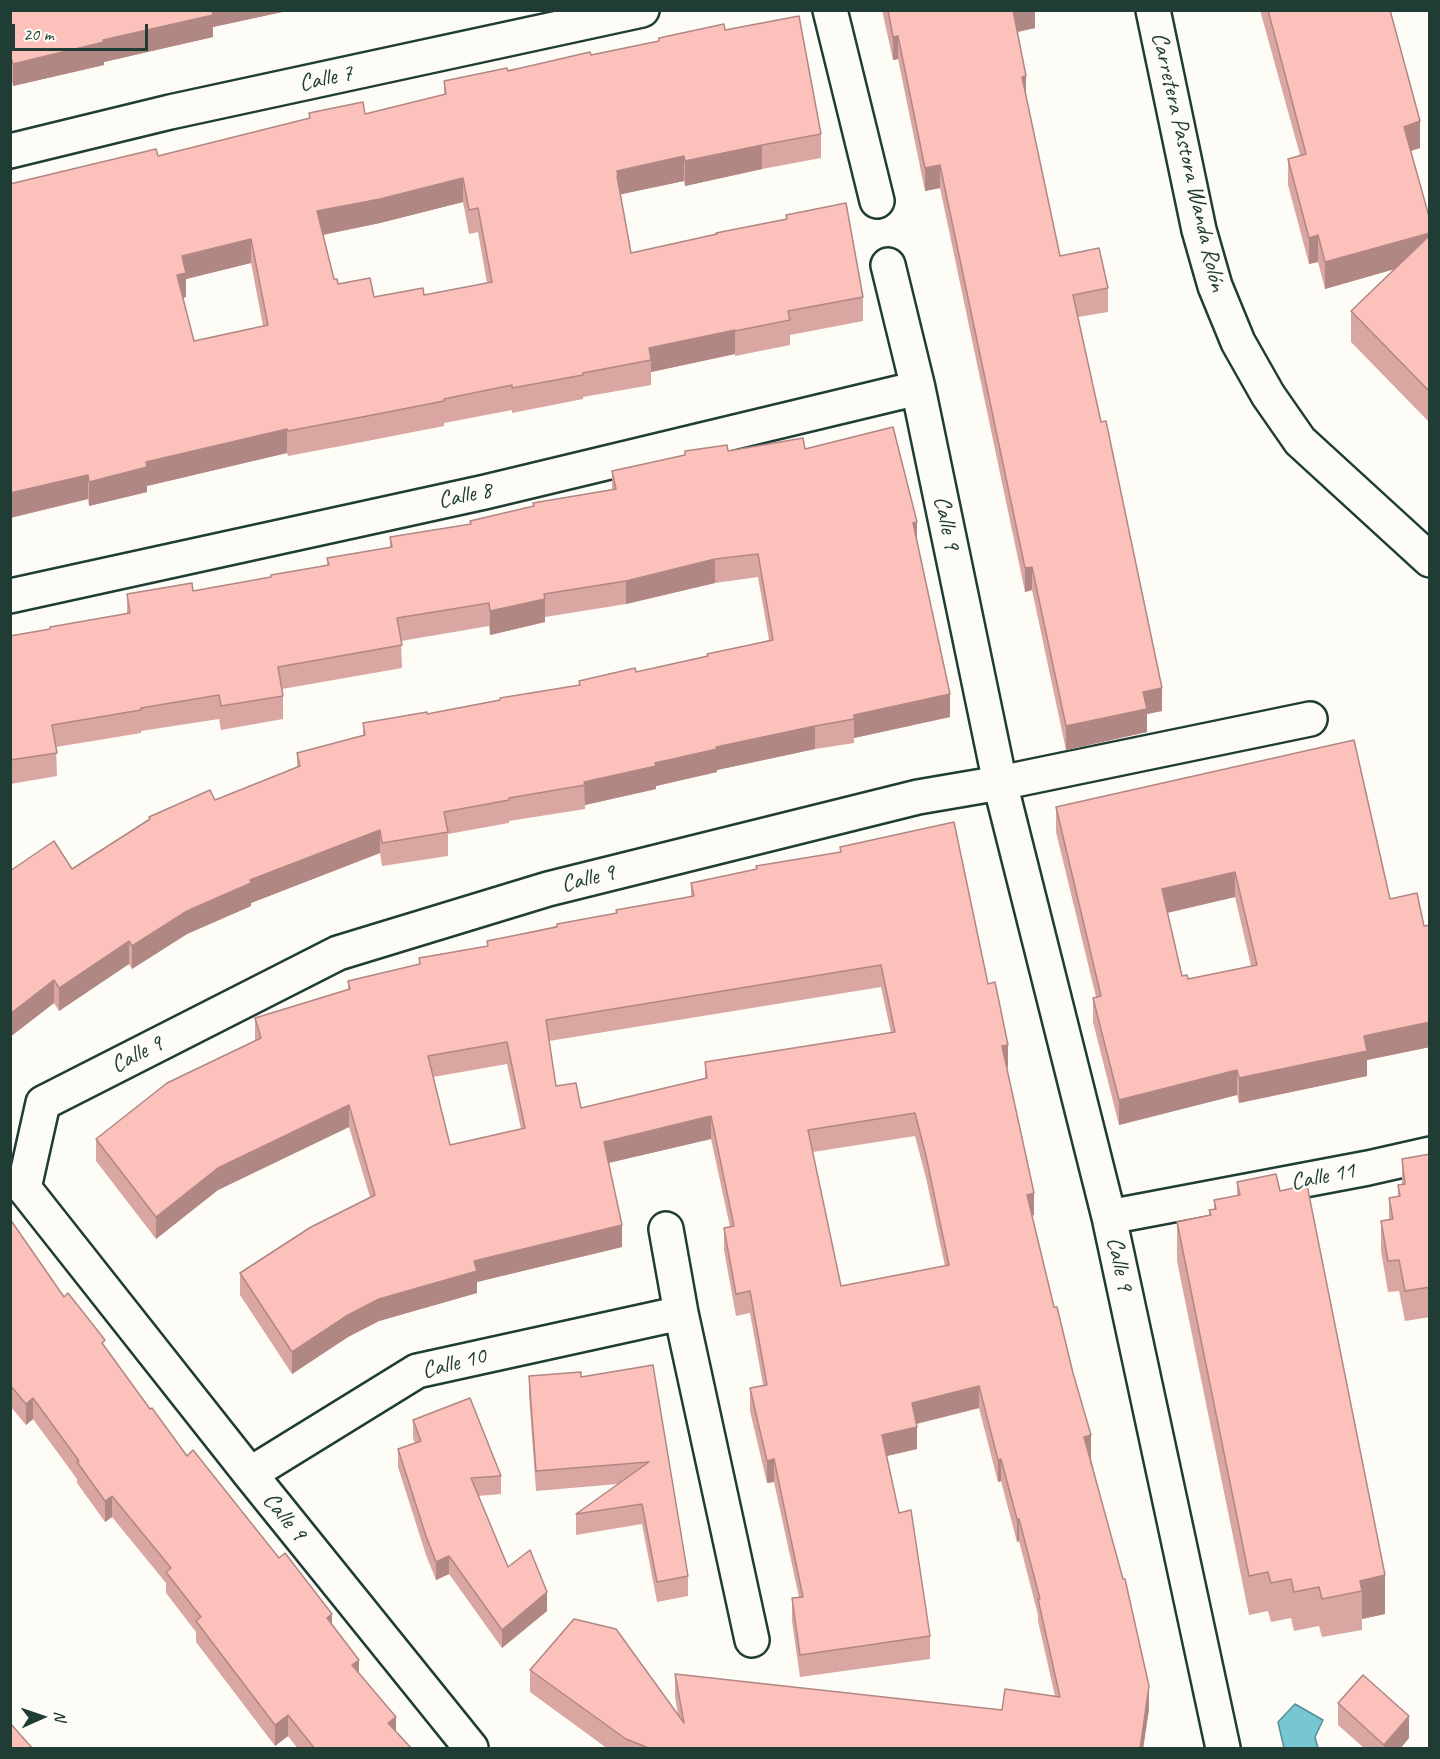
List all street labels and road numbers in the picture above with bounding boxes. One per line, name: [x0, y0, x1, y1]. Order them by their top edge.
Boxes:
street label: Carretera Pastora Wanda Rolón: [1144, 30, 1232, 294]
street label: Calle 7: [296, 59, 356, 99]
street label: Calle 8: [435, 476, 495, 516]
street label: Calle 9: [926, 493, 966, 553]
street label: Calle 9: [558, 858, 618, 900]
street label: Calle 9: [106, 1030, 168, 1080]
street label: Calle 11: [1288, 1157, 1358, 1197]
street label: Calle 9: [1099, 1234, 1139, 1294]
street label: Calle 10: [419, 1342, 489, 1386]
street label: Calle 9: [256, 1487, 312, 1547]

